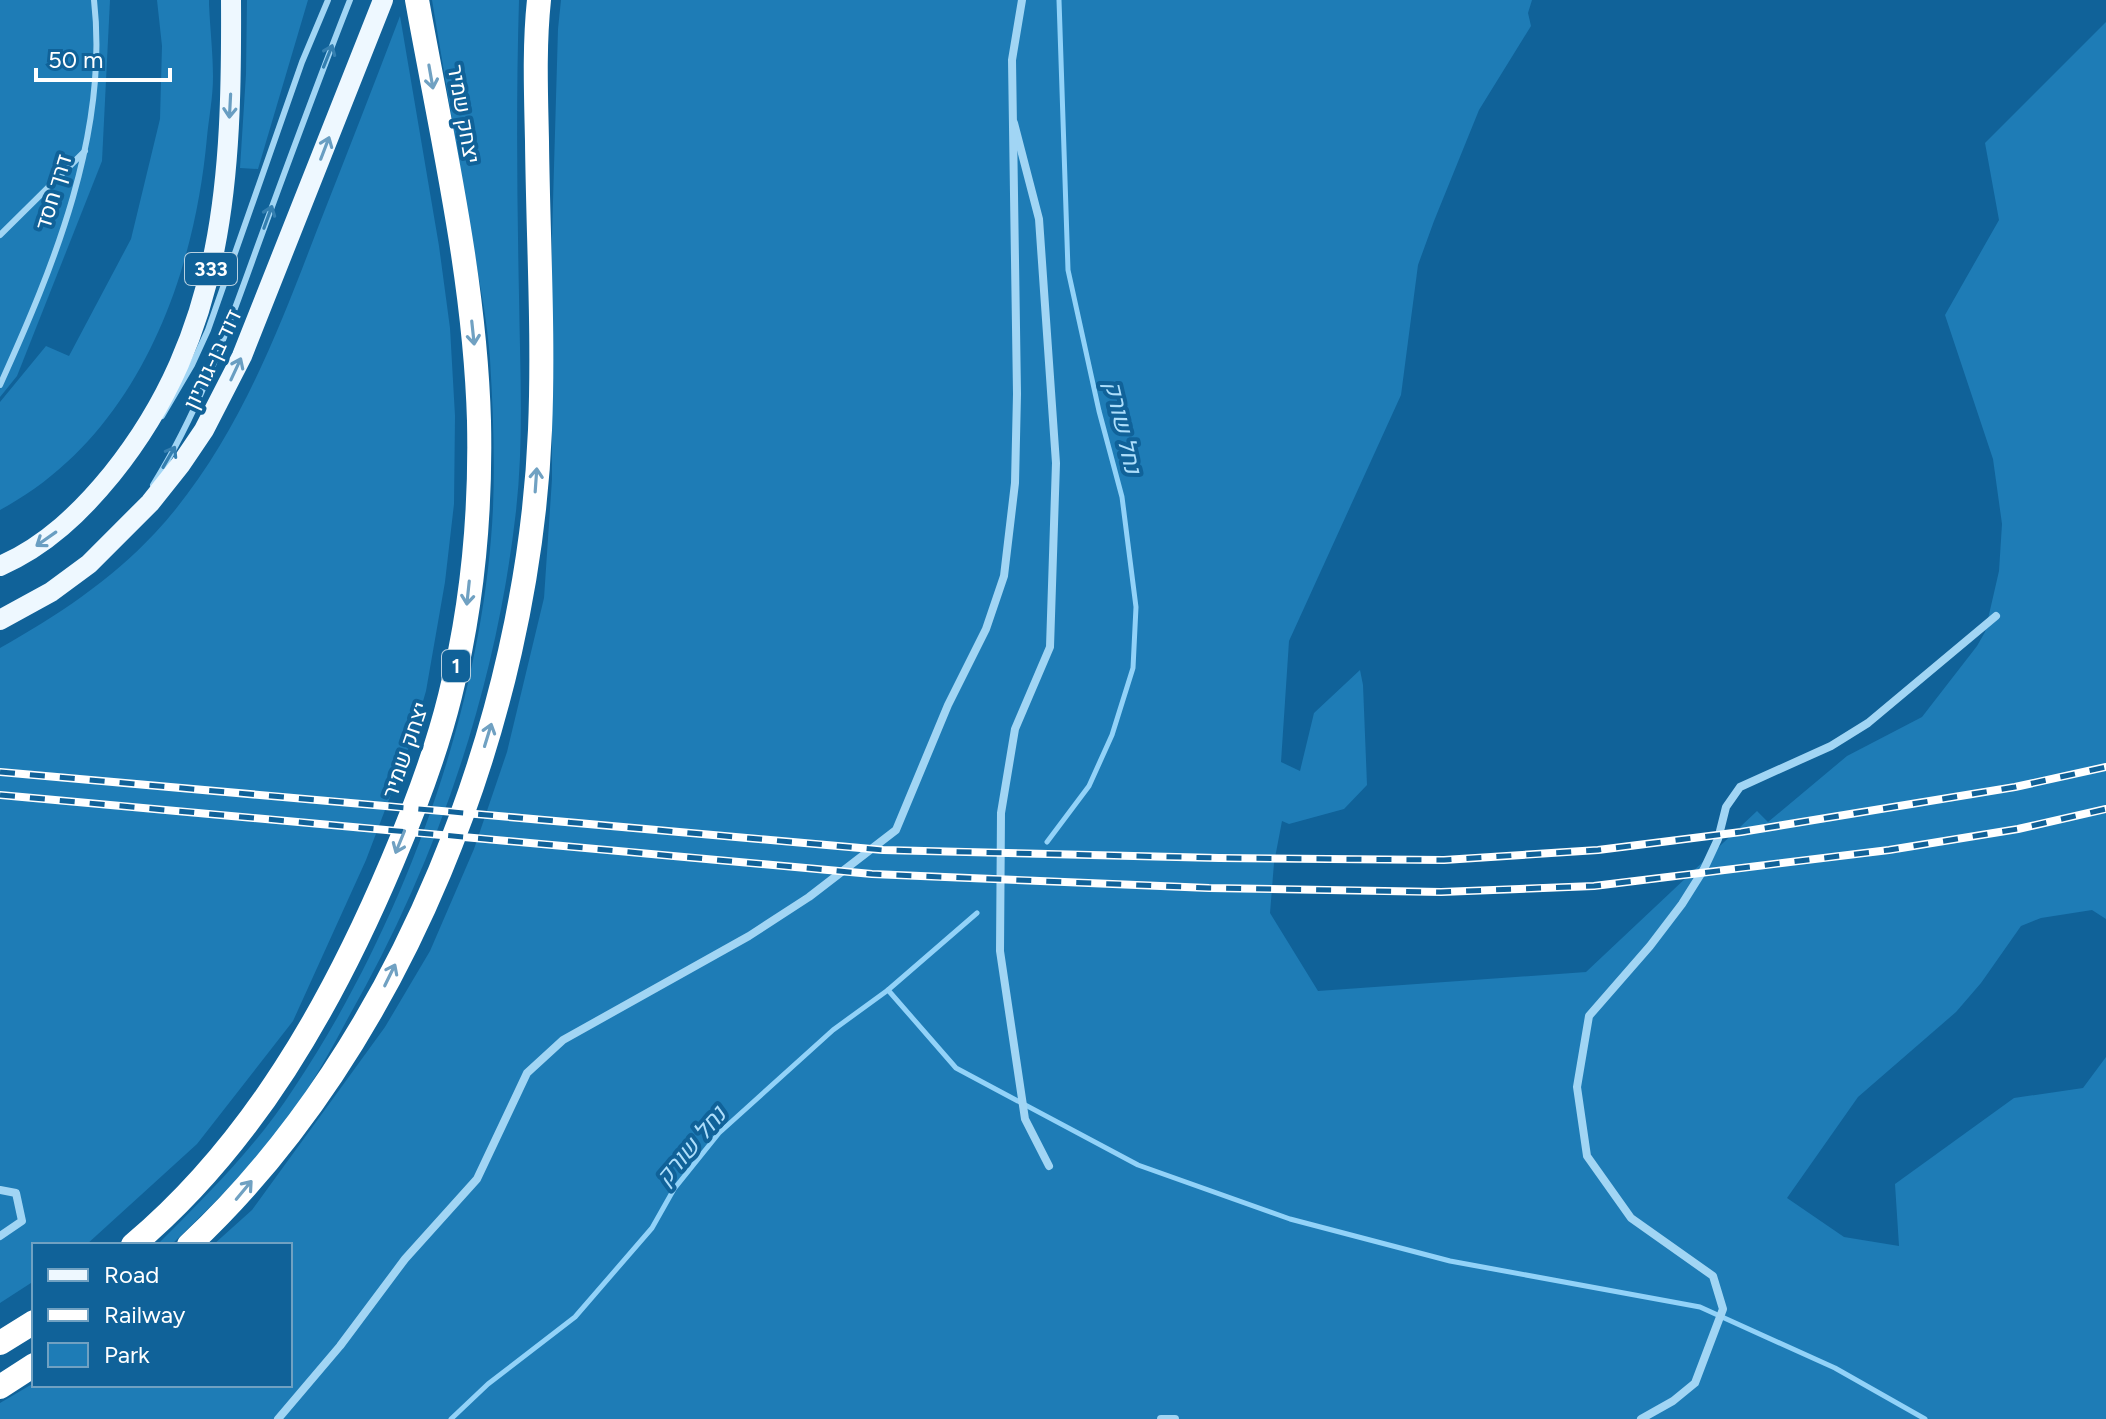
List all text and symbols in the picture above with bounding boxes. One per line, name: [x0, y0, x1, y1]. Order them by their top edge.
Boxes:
scale bar: [36, 32, 170, 82]
one-way arrow: [322, 44, 336, 69]
text: 50 m: [48, 45, 104, 74]
street label: יצחק שמיר: [442, 63, 485, 166]
one-way arrow: [424, 64, 439, 89]
one-way arrow: [223, 92, 238, 119]
one-way arrow: [319, 136, 333, 161]
street label: דרך חסד: [29, 151, 78, 233]
one-way arrow: [262, 205, 276, 230]
road number: 333: [185, 253, 237, 285]
street label: דוד בן-גוריון: [178, 305, 247, 413]
one-way arrow: [466, 319, 481, 346]
one-way arrow: [229, 358, 244, 382]
water label: נחל שורק: [1099, 378, 1149, 478]
one-way arrow: [161, 446, 177, 469]
one-way arrow: [529, 467, 544, 494]
one-way arrow: [35, 531, 57, 547]
one-way arrow: [461, 579, 476, 606]
road number: 1: [442, 650, 470, 682]
street label: יצחק שמיר: [376, 698, 435, 802]
one-way arrow: [481, 722, 496, 748]
one-way arrow: [392, 829, 406, 854]
one-way arrow: [383, 964, 398, 988]
water label: נחל שורק: [649, 1098, 734, 1191]
one-way arrow: [235, 1180, 253, 1201]
legend: [32, 1243, 292, 1387]
text: Road: [104, 1260, 159, 1289]
text: Railway: [104, 1300, 186, 1329]
text: Park: [104, 1340, 150, 1369]

